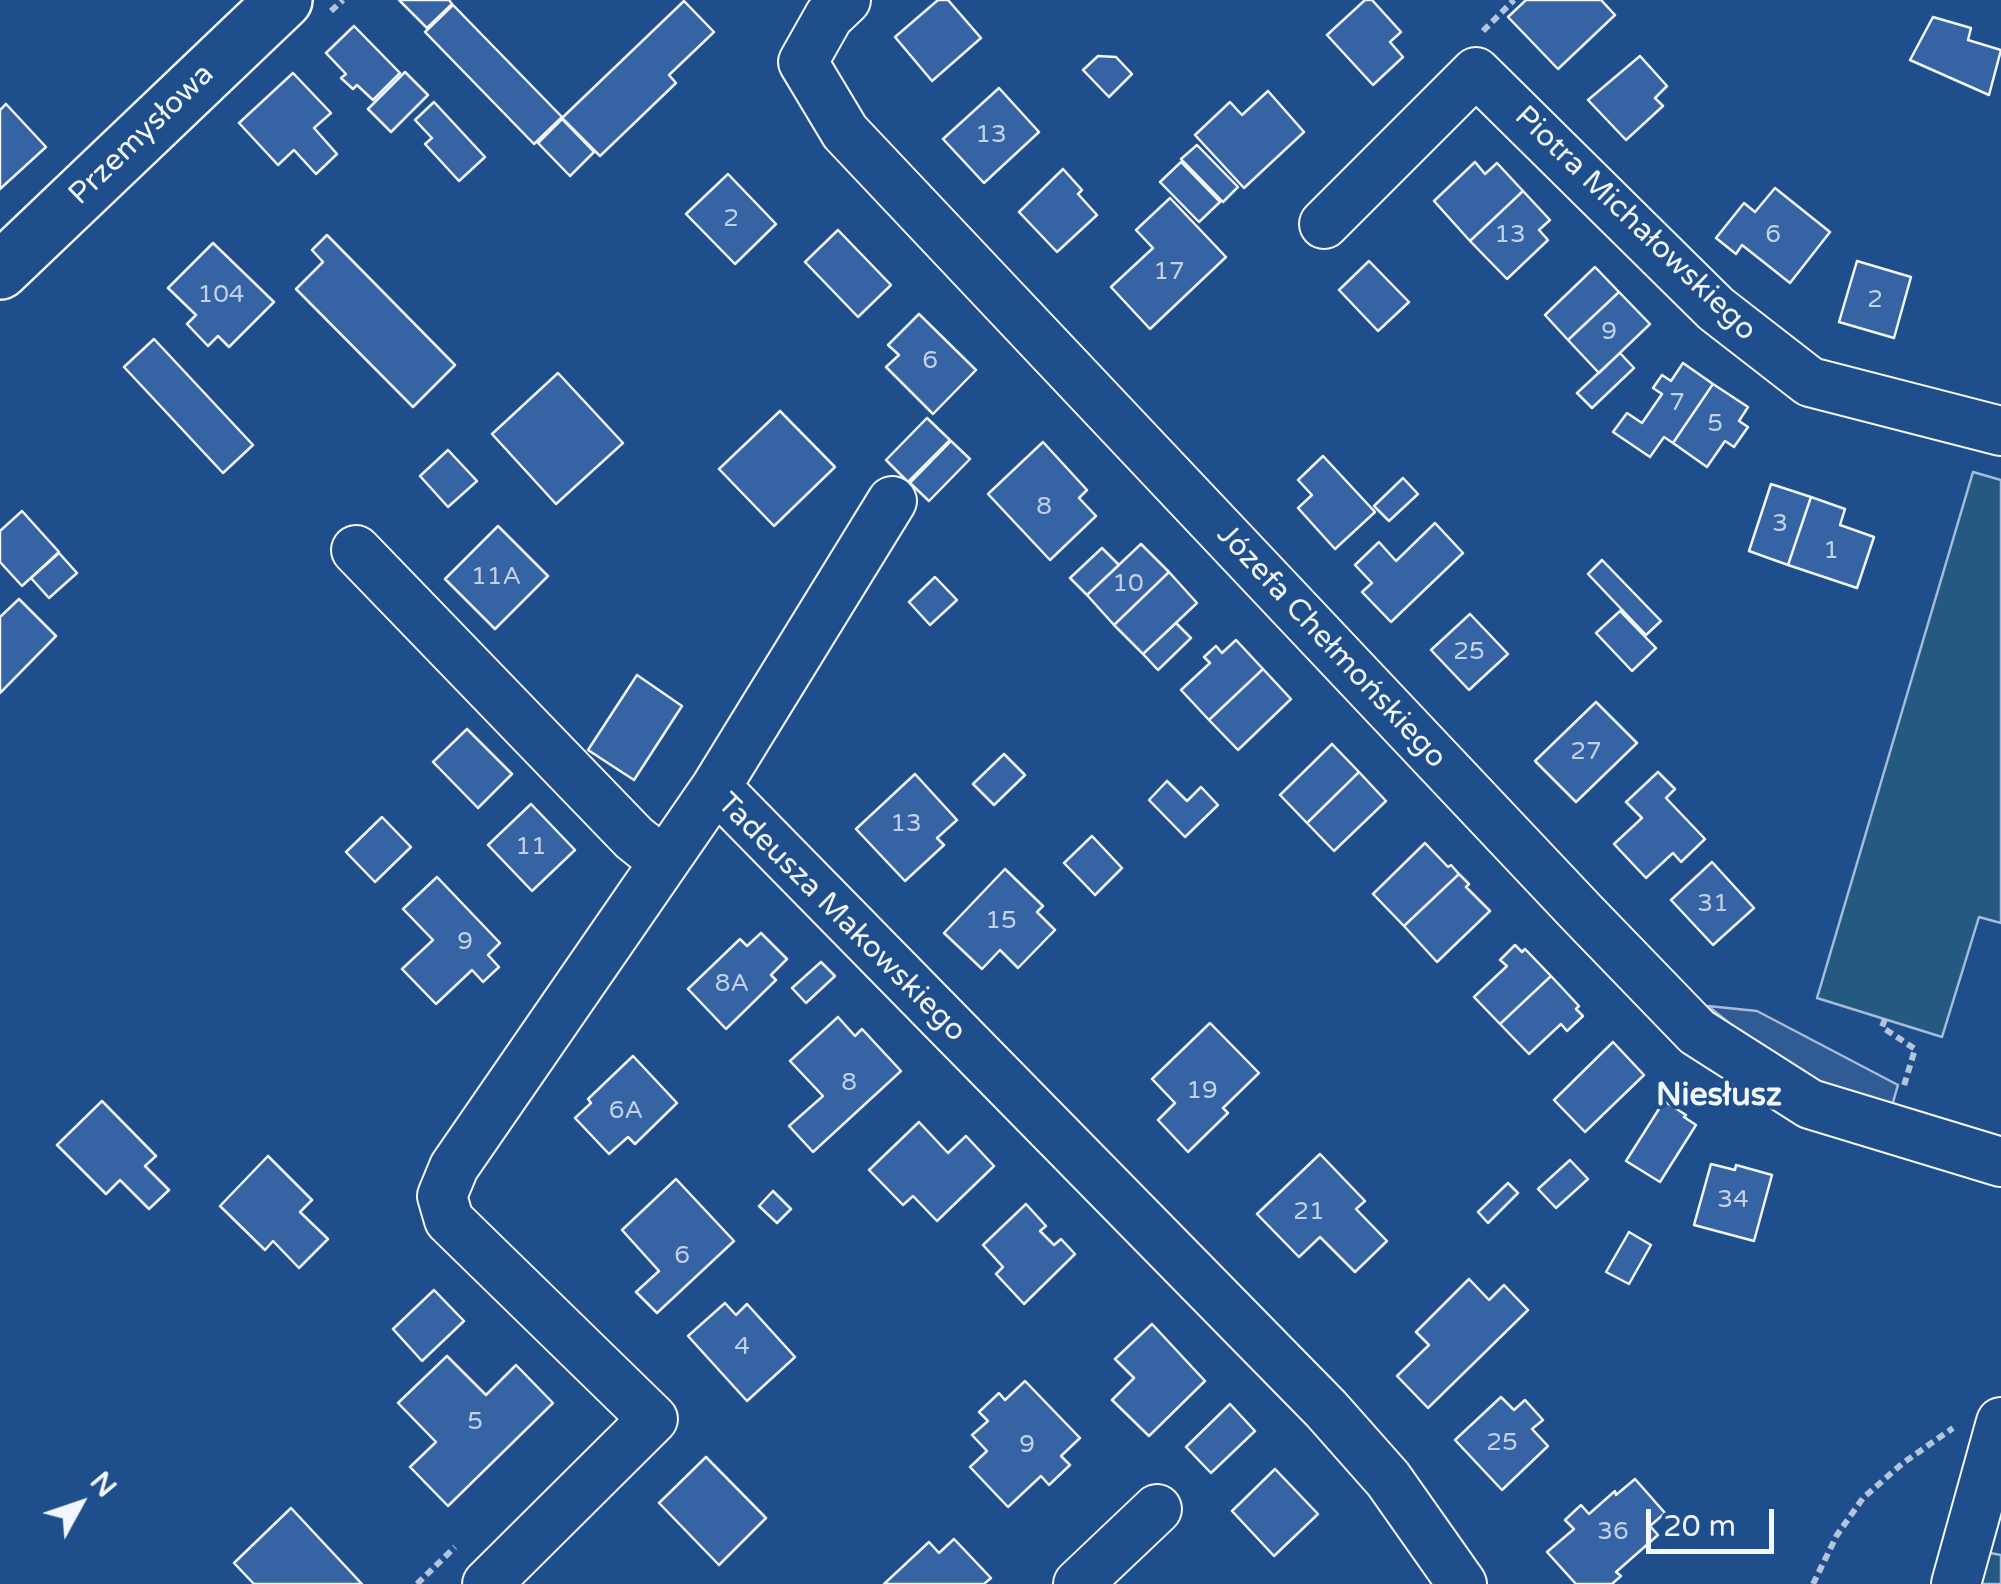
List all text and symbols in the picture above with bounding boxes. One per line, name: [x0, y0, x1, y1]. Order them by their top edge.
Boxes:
street label: Przemysłowa: [62, 57, 222, 213]
street label: Piotra Michałowskiego: [1507, 99, 1763, 349]
house number: 13: [975, 120, 1007, 150]
house number: 2: [723, 204, 739, 234]
house number: 13: [1494, 220, 1526, 250]
house number: 6: [1765, 220, 1781, 250]
house number: 17: [1153, 257, 1185, 287]
house number: 104: [197, 280, 245, 310]
house number: 2: [1867, 285, 1883, 315]
house number: 9: [1601, 317, 1617, 347]
house number: 6: [922, 346, 938, 376]
house number: 7: [1669, 388, 1685, 418]
house number: 5: [1707, 409, 1723, 439]
house number: 8: [1036, 492, 1052, 522]
house number: 3: [1772, 509, 1788, 539]
street label: Józefa Chełmońskiego: [1209, 518, 1453, 776]
house number: 1: [1823, 536, 1839, 566]
house number: 11A: [471, 562, 521, 592]
house number: 10: [1112, 569, 1144, 599]
house number: 25: [1453, 637, 1485, 667]
house number: 27: [1570, 737, 1602, 767]
street label: Tadeusza Makowskiego: [709, 786, 973, 1050]
house number: 13: [890, 809, 922, 839]
house number: 11: [515, 832, 547, 862]
house number: 31: [1697, 889, 1729, 919]
house number: 15: [985, 906, 1017, 936]
house number: 9: [457, 927, 473, 957]
house number: 8A: [715, 969, 749, 999]
house number: 8: [841, 1068, 857, 1098]
house number: 19: [1186, 1076, 1218, 1106]
district label: Niesłusz: [1656, 1078, 1782, 1116]
house number: 6A: [609, 1096, 643, 1126]
house number: 34: [1717, 1185, 1749, 1215]
house number: 21: [1293, 1197, 1325, 1227]
house number: 6: [674, 1241, 690, 1271]
house number: 4: [734, 1332, 750, 1362]
house number: 5: [467, 1407, 483, 1437]
house number: 25: [1486, 1428, 1518, 1458]
house number: 9: [1019, 1430, 1035, 1460]
north arrow: [30, 1454, 130, 1554]
text: N: [83, 1465, 123, 1504]
scale bar: [1651, 1489, 1778, 1551]
text: 20 m: [1663, 1508, 1736, 1545]
house number: 36: [1597, 1517, 1629, 1547]

